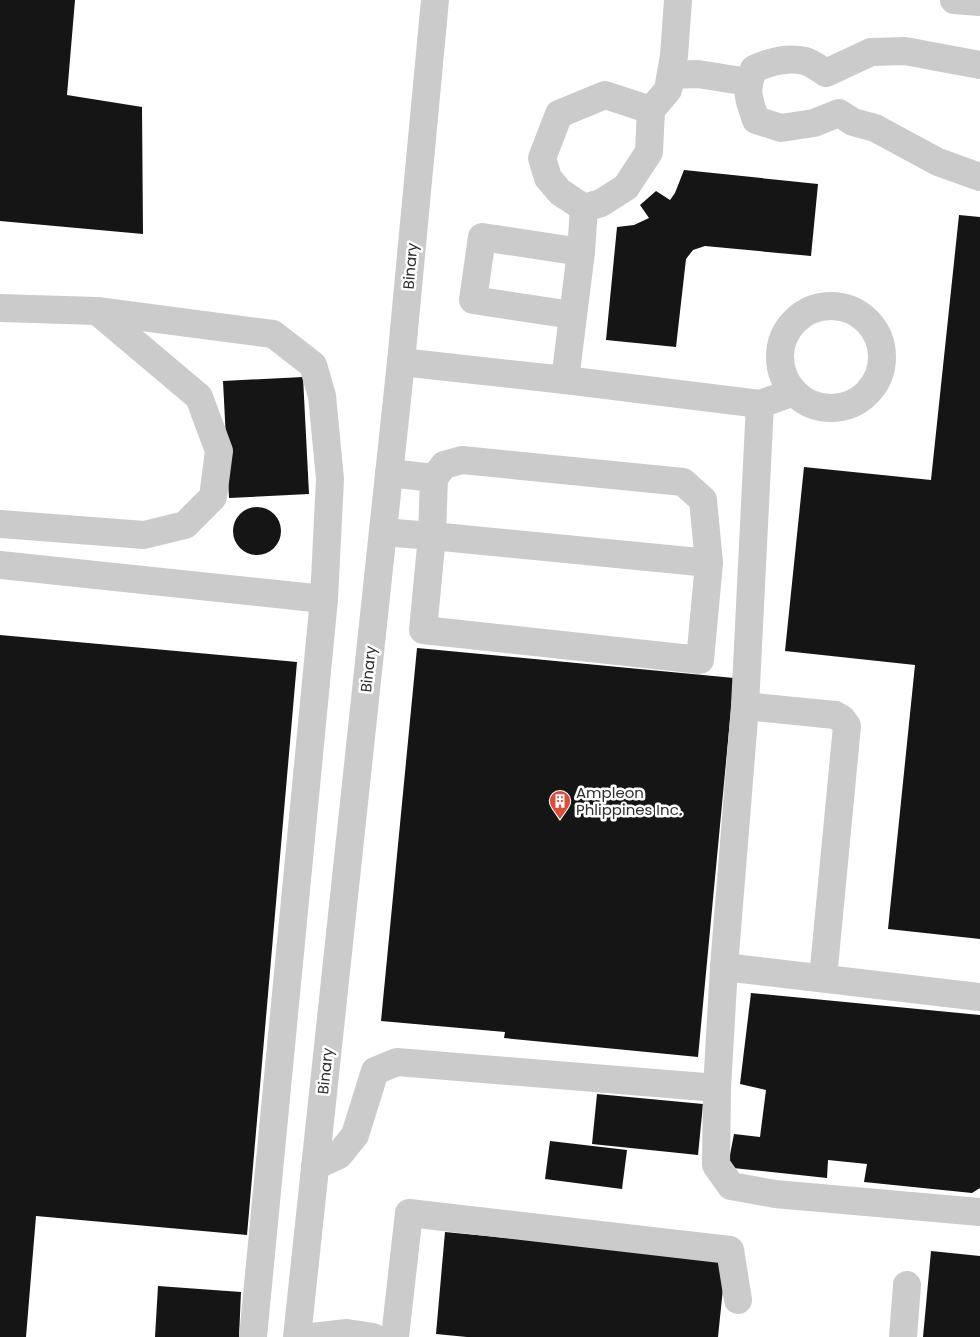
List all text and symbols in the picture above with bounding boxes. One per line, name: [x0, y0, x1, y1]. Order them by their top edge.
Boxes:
street label: Binary: [398, 241, 423, 290]
street label: Binary: [355, 644, 381, 693]
place label: Ampleon Phlippines Inc.: [576, 782, 682, 820]
building icon: Ampleon Phlippines Inc.: [548, 789, 572, 820]
street label: Binary: [312, 1046, 338, 1095]

